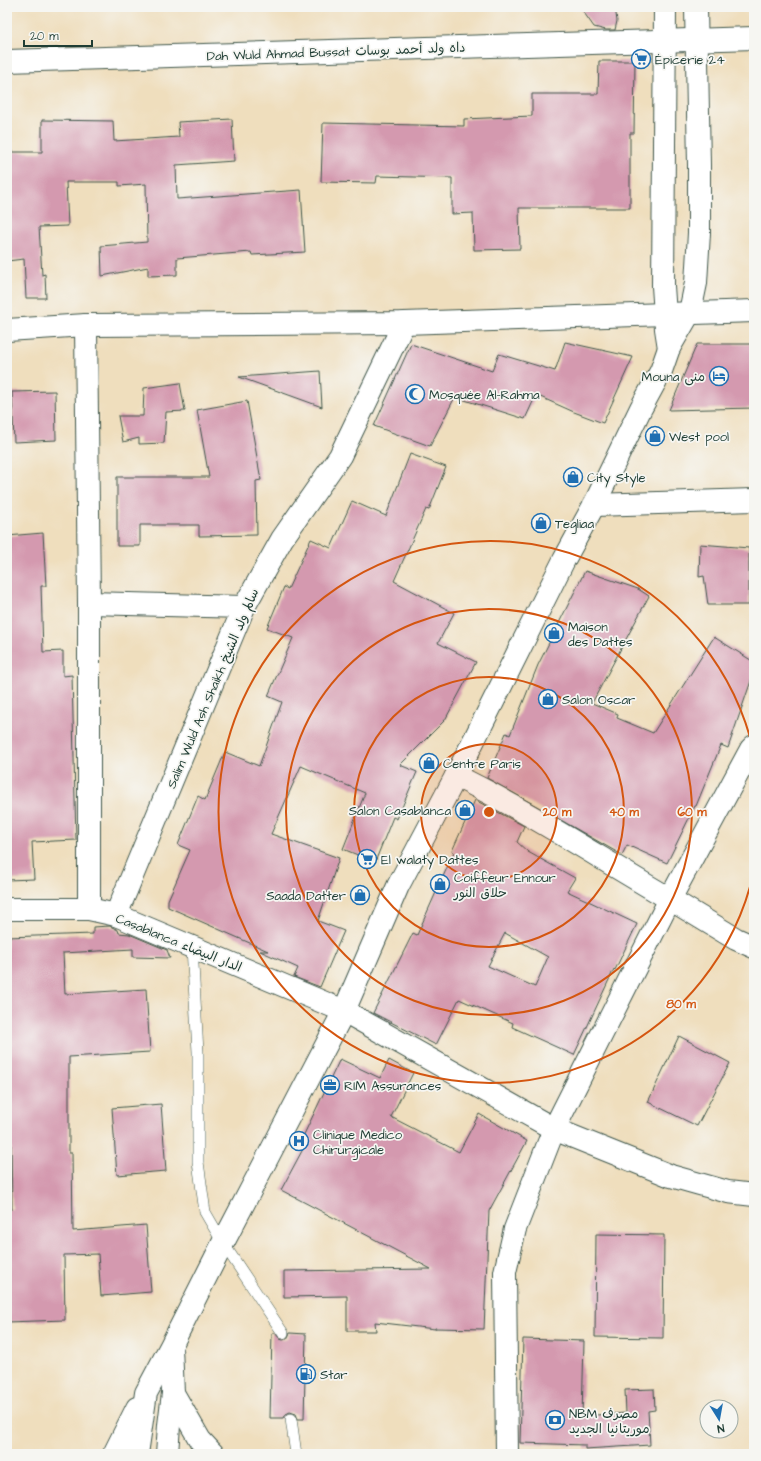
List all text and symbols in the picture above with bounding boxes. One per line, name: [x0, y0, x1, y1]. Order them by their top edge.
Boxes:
scale bar: [24, 22, 92, 48]
text: 20 m: [30, 28, 59, 45]
street label: Dah Wuld Ahmad Bussat داه ولد أحمد بوسات: [206, 38, 466, 66]
supermarket icon: Épicerie 24: [630, 48, 652, 70]
place label: Épicerie 24: [655, 51, 725, 69]
hotel icon: Mouna منى: [708, 365, 730, 387]
place label: Mouna منى: [641, 368, 705, 386]
mosque icon: Mosquée Al-Rahma: [404, 383, 426, 405]
place label: Mosquée Al-Rahma: [429, 386, 540, 404]
shop icon: West pool: [644, 425, 666, 447]
place label: West pool: [669, 428, 729, 446]
shop icon: City Style: [562, 466, 584, 488]
place label: City Style: [587, 469, 646, 488]
shop icon: Tegliaa: [530, 512, 552, 534]
place label: Tegliaa: [555, 515, 594, 534]
street label: Salim Wuld Ash Shaikh سالم ولد الشيخ: [163, 586, 264, 791]
place label: Maison des Dattes: [568, 618, 633, 651]
shop icon: Maison des Dattes: [543, 622, 565, 644]
shop icon: Salon Oscar: [537, 688, 559, 710]
place label: Salon Oscar: [562, 691, 635, 709]
shop icon: Centre Paris: [418, 752, 440, 774]
place label: Centre Paris: [443, 755, 521, 773]
shop icon: Salon Casablanca: [454, 799, 476, 821]
place label: Salon Casablanca: [349, 802, 451, 820]
text: 20 m: [542, 804, 572, 821]
text: 40 m: [609, 804, 640, 821]
text: 60 m: [677, 804, 707, 821]
centre of rings: [482, 805, 496, 819]
supermarket icon: El walaty Dattes: [356, 848, 378, 870]
place label: El walaty Dattes: [381, 851, 479, 870]
place label: Coiffeur Ennour حلاق النور: [453, 869, 556, 902]
shop icon: Coiffeur Ennour حلاق النور: [429, 873, 451, 895]
shop icon: Saada Datter: [349, 884, 371, 906]
place label: Saada Datter: [266, 887, 346, 905]
street label: Casablanca الدار البيضاء: [113, 909, 244, 977]
text: 80 m: [666, 996, 696, 1013]
office icon: RIM Assurances: [319, 1074, 341, 1096]
place label: RIM Assurances: [344, 1077, 442, 1095]
place label: Clinique Medico Chirurgicale: [313, 1126, 403, 1160]
hospital icon: Clinique Medico Chirurgicale: [288, 1130, 310, 1152]
fuel station icon: Star: [295, 1363, 317, 1385]
place label: Star: [320, 1366, 347, 1384]
north arrow: [699, 1399, 739, 1439]
place label: NBM مصرف موريتانيا الجديد: [569, 1405, 649, 1438]
bank icon: NBM مصرف موريتانيا الجديد: [544, 1409, 566, 1431]
text: N: [716, 1420, 726, 1436]

